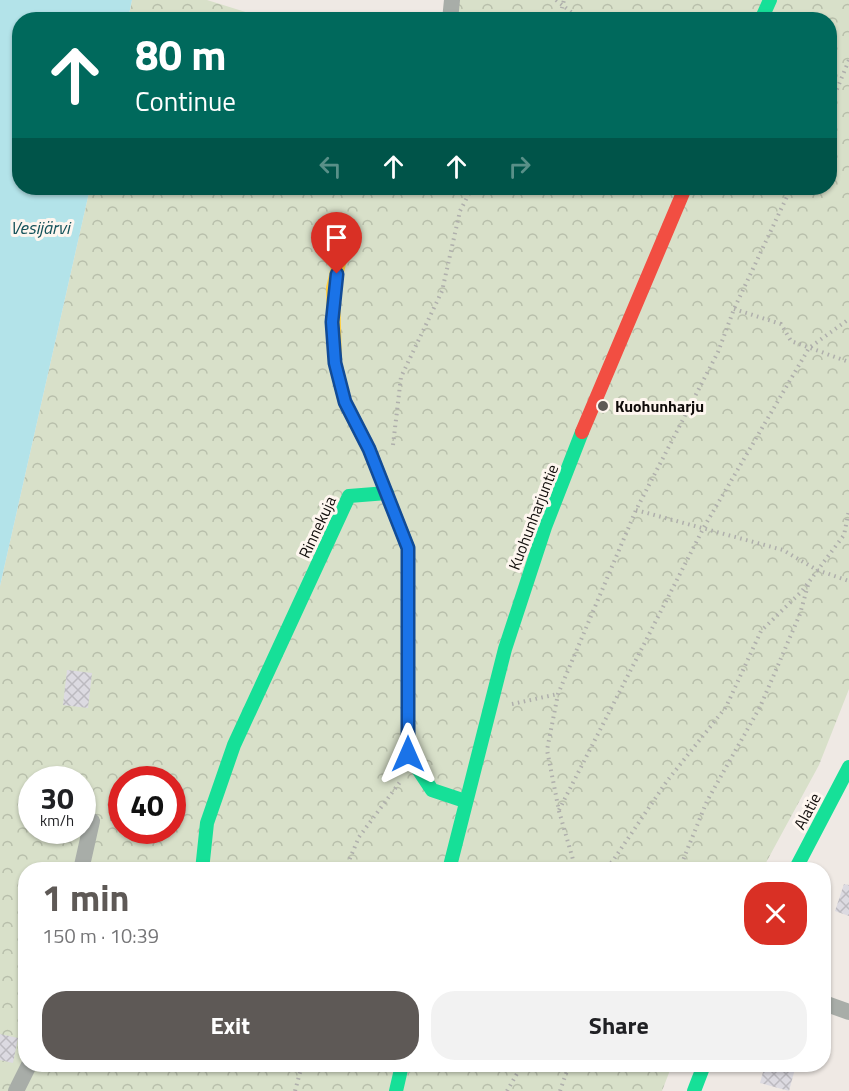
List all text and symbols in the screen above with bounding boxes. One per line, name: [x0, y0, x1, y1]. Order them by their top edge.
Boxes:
text: 80 m: [135, 22, 227, 86]
icon: ahead: [36, 36, 114, 114]
text: Continue: [135, 80, 236, 121]
icon: left: [314, 150, 347, 183]
icon: ahead: [377, 150, 410, 183]
icon: ahead: [440, 150, 473, 183]
icon: right: [503, 150, 536, 183]
pin: [311, 212, 362, 274]
water label: Vesijärvi: [10, 214, 72, 241]
icon: arrive: [320, 221, 353, 254]
place label: Kuohunharju: [615, 394, 704, 418]
marker: Kuohunharju: [596, 399, 610, 413]
street label: Kuohunharjuntie: [502, 461, 564, 573]
street label: Rinnekuja: [292, 492, 342, 562]
position arrow: [376, 722, 440, 786]
speed limit sign: 40: [108, 766, 186, 844]
text: 30: [40, 775, 74, 821]
street label: Alatie: [787, 788, 827, 834]
text: km/h: [40, 809, 74, 832]
text: 1 min: [42, 870, 129, 925]
button: close: [744, 882, 807, 945]
text: 150 m · 10:39: [42, 920, 159, 951]
button: Exit: [42, 991, 419, 1060]
button: Share: [431, 991, 807, 1060]

